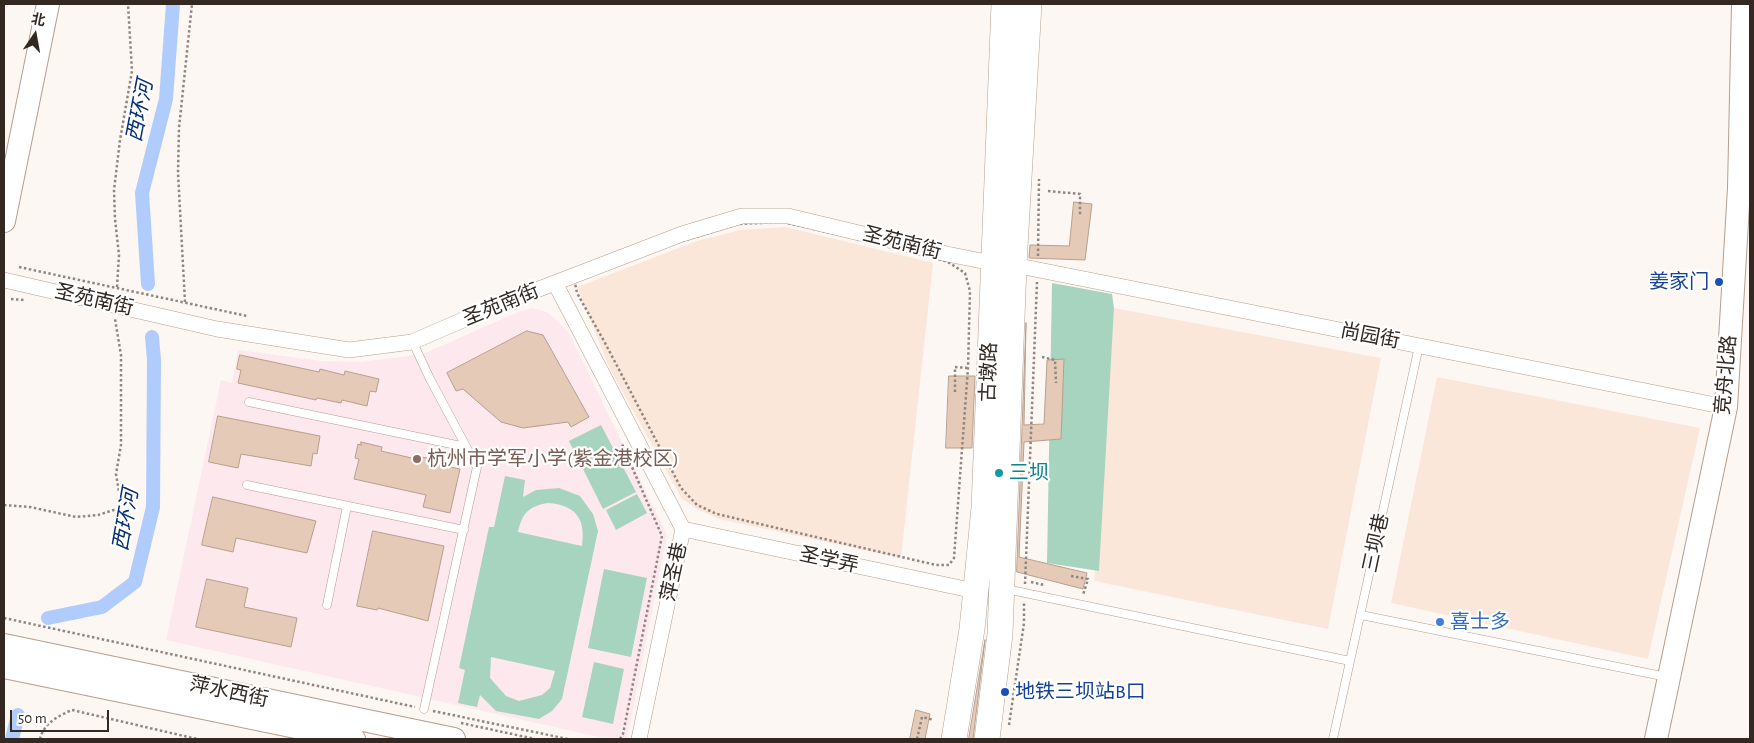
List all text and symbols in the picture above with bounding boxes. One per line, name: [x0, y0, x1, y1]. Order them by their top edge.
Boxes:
north arrow: [10, 10, 60, 60]
text: 北: [30, 12, 46, 29]
water label: 西环河: [122, 78, 158, 144]
street label: 圣苑南街: [860, 222, 944, 264]
place label: 姜家门: [1649, 270, 1709, 294]
marker: 姜家门: [1713, 276, 1725, 288]
street label: 圣苑南街: [52, 279, 136, 321]
street label: 圣苑南街: [459, 279, 543, 331]
street label: 尚园街: [1338, 318, 1402, 354]
street label: 竞舟北路: [1711, 334, 1741, 416]
street label: 古墩路: [976, 342, 1002, 402]
place label: 杭州市学军小学(紫金港校区): [427, 447, 679, 471]
marker: 杭州市学军小学(紫金港校区): [411, 453, 423, 465]
place label: 三坝: [1009, 461, 1049, 485]
marker: 三坝: [993, 467, 1005, 479]
water label: 西环河: [108, 487, 144, 553]
street label: 三坝巷: [1358, 511, 1394, 575]
street label: 萍圣巷: [656, 540, 692, 604]
street label: 圣学弄: [797, 542, 861, 578]
place label: 喜士多: [1450, 610, 1510, 634]
marker: 喜士多: [1434, 616, 1446, 628]
street label: 萍水西街: [187, 672, 271, 712]
place label: 地铁三坝站B口: [1015, 680, 1146, 704]
marker: 地铁三坝站B口: [999, 686, 1011, 698]
scale bar: [12, 700, 111, 732]
text: 50 m: [18, 711, 47, 726]

